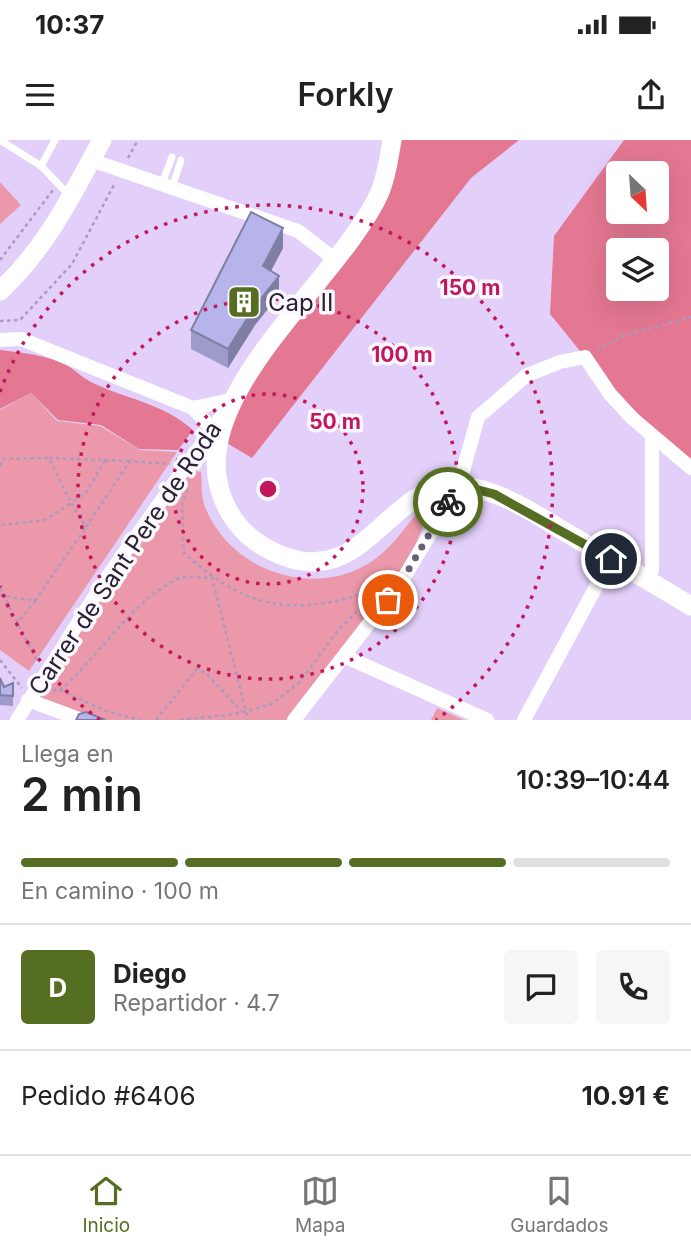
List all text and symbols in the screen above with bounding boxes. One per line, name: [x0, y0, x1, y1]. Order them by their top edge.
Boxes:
text: 10:37: [35, 9, 104, 40]
text: Forkly: [297, 75, 394, 114]
icon: menu: [21, 76, 59, 114]
icon: share: [632, 76, 670, 114]
north arrow: [606, 161, 668, 224]
map controls: [606, 161, 669, 301]
button: layers: [606, 238, 669, 301]
text: 150 m: [440, 275, 500, 300]
building icon: Cap II: [225, 283, 263, 321]
place label: Cap II: [268, 288, 333, 317]
text: 100 m: [371, 342, 433, 367]
text: 50 m: [309, 409, 361, 434]
street label: Carrer de Sant Pere de Roda: [23, 416, 227, 700]
courier: [413, 467, 483, 537]
centre of rings: [256, 477, 280, 501]
icon: bike: [429, 483, 467, 521]
pin: [581, 529, 641, 589]
icon: home: [592, 540, 630, 578]
pin: [358, 570, 418, 630]
icon: bag: [369, 581, 407, 619]
text: Llega en: [21, 740, 113, 768]
text: 10:39–10:44: [516, 764, 670, 795]
text: 2 min: [21, 766, 143, 822]
text: En camino · 100 m: [21, 877, 219, 905]
button: chat: [504, 950, 578, 1024]
button: phone: [596, 950, 670, 1024]
text: Diego: [113, 958, 187, 989]
text: D: [49, 972, 67, 1003]
text: Repartidor · 4.7: [113, 989, 280, 1017]
text: Pedido #6406: [21, 1080, 196, 1111]
text: 10.91 €: [582, 1080, 670, 1111]
tab: Inicio: [82, 1172, 130, 1237]
tab: Mapa: [295, 1172, 345, 1237]
tab: Guardados: [510, 1172, 609, 1237]

